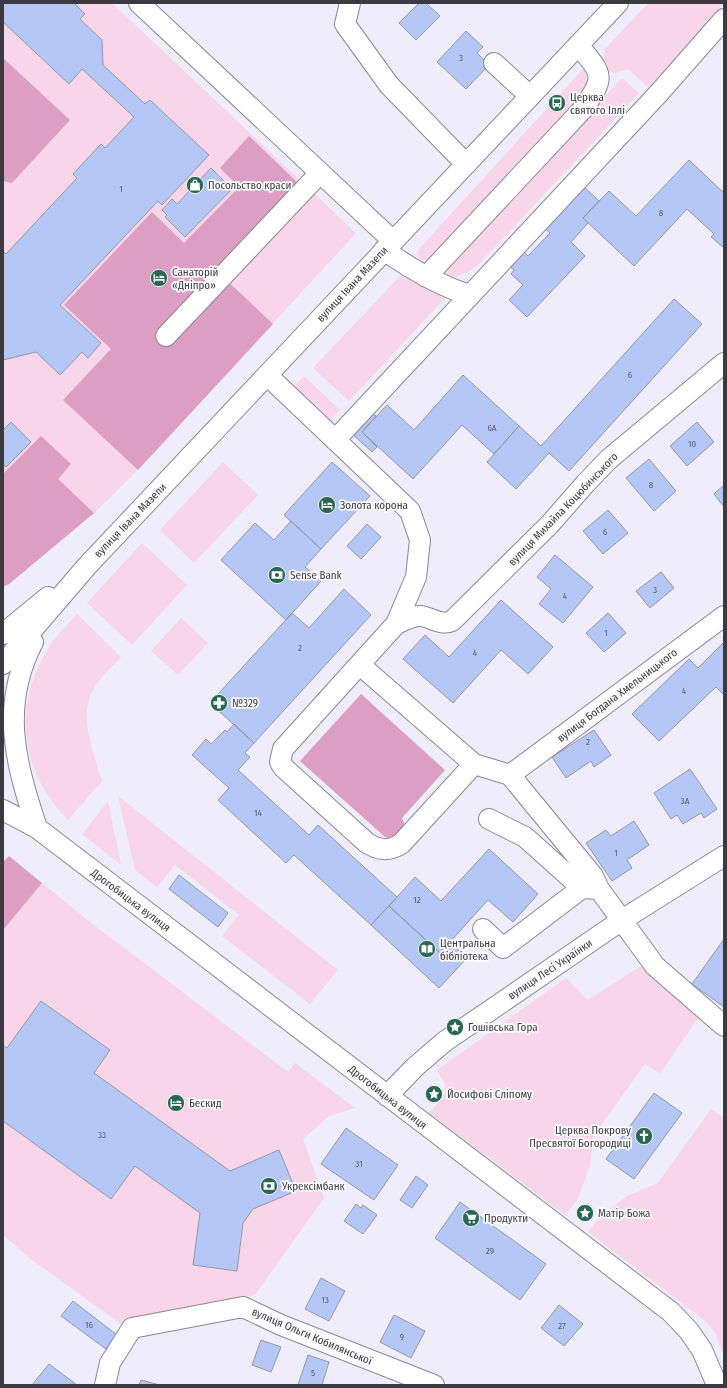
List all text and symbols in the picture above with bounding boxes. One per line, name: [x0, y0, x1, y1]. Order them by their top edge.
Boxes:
house number: 3: [459, 53, 463, 63]
place label: Церква святого Іллі: [570, 91, 625, 117]
bus stop icon: Церква святого Іллі: [547, 93, 567, 113]
shop icon: Посольство краси: [185, 175, 205, 195]
place label: Посольство краси: [208, 179, 291, 192]
house number: 1: [119, 184, 123, 194]
house number: 8: [659, 208, 664, 218]
street label: вулиця Івана Мазепи: [314, 244, 391, 325]
place label: Санаторій «Дніпро»: [172, 266, 219, 292]
hotel icon: Санаторій «Дніпро»: [149, 268, 169, 288]
house number: 6: [628, 370, 633, 380]
house number: 6А: [487, 423, 497, 433]
house number: 10: [688, 439, 696, 449]
street label: вулиця Михайла Коцюбинського: [506, 450, 621, 569]
street label: вулиця Івана Мазепи: [92, 480, 169, 560]
house number: 8: [649, 480, 654, 490]
hotel icon: Золота корона: [317, 495, 337, 515]
place label: Золота корона: [340, 499, 408, 512]
house number: 6: [603, 527, 608, 537]
bank icon: Sense Bank: [267, 565, 287, 585]
place label: Sense Bank: [290, 569, 343, 582]
house number: 3: [653, 585, 657, 595]
house number: 4: [563, 591, 568, 601]
house number: 1: [604, 628, 608, 638]
house number: 2: [298, 643, 302, 653]
street label: вулиця Богдана Хмельницького: [555, 646, 680, 745]
house number: 4: [473, 648, 478, 658]
house number: 4: [682, 686, 687, 696]
pharmacy icon: №329: [209, 693, 229, 713]
place label: №329: [232, 697, 258, 710]
house number: 2: [586, 737, 590, 747]
house number: 3А: [681, 796, 690, 806]
house number: 14: [254, 808, 263, 818]
house number: 1: [614, 848, 618, 858]
street label: Дрогобицька вулиця: [88, 866, 173, 934]
house number: 12: [413, 895, 421, 905]
street label: вулиця Лесі Українки: [506, 936, 595, 1002]
place label: Центральна бібліотека: [440, 937, 496, 963]
library icon: Центральна бібліотека: [417, 939, 437, 959]
place icon: Гошівська Гора: [445, 1017, 465, 1037]
place label: Гошівська Гора: [468, 1021, 538, 1034]
street label: Дрогобицька вулиця: [345, 1062, 430, 1132]
place icon: Йосифові Сліпому: [424, 1084, 444, 1104]
place label: Йосифові Сліпому: [447, 1088, 532, 1101]
hotel icon: Бескид: [166, 1093, 186, 1113]
place label: Бескид: [189, 1097, 222, 1110]
place label: Церква Покрову Пресвятої Богородиці: [529, 1124, 631, 1150]
church icon: Церква Покрову Пресвятої Богородиці: [634, 1126, 654, 1146]
house number: 33: [98, 1130, 106, 1140]
house number: 31: [355, 1159, 363, 1169]
bank icon: Укрексімбанк: [259, 1176, 279, 1196]
place label: Укрексімбанк: [281, 1180, 346, 1193]
place icon: Матір Божа: [575, 1203, 595, 1223]
place label: Матір Божа: [598, 1207, 650, 1220]
supermarket icon: Продукти: [461, 1208, 481, 1228]
place label: Продукти: [484, 1212, 528, 1225]
house number: 29: [486, 1246, 494, 1256]
house number: 13: [321, 1295, 329, 1305]
street label: вулиця Ольги Кобилянської: [250, 1305, 374, 1368]
house number: 16: [85, 1320, 94, 1330]
house number: 27: [558, 1321, 566, 1331]
house number: 9: [400, 1332, 404, 1342]
house number: 5: [311, 1368, 315, 1378]

